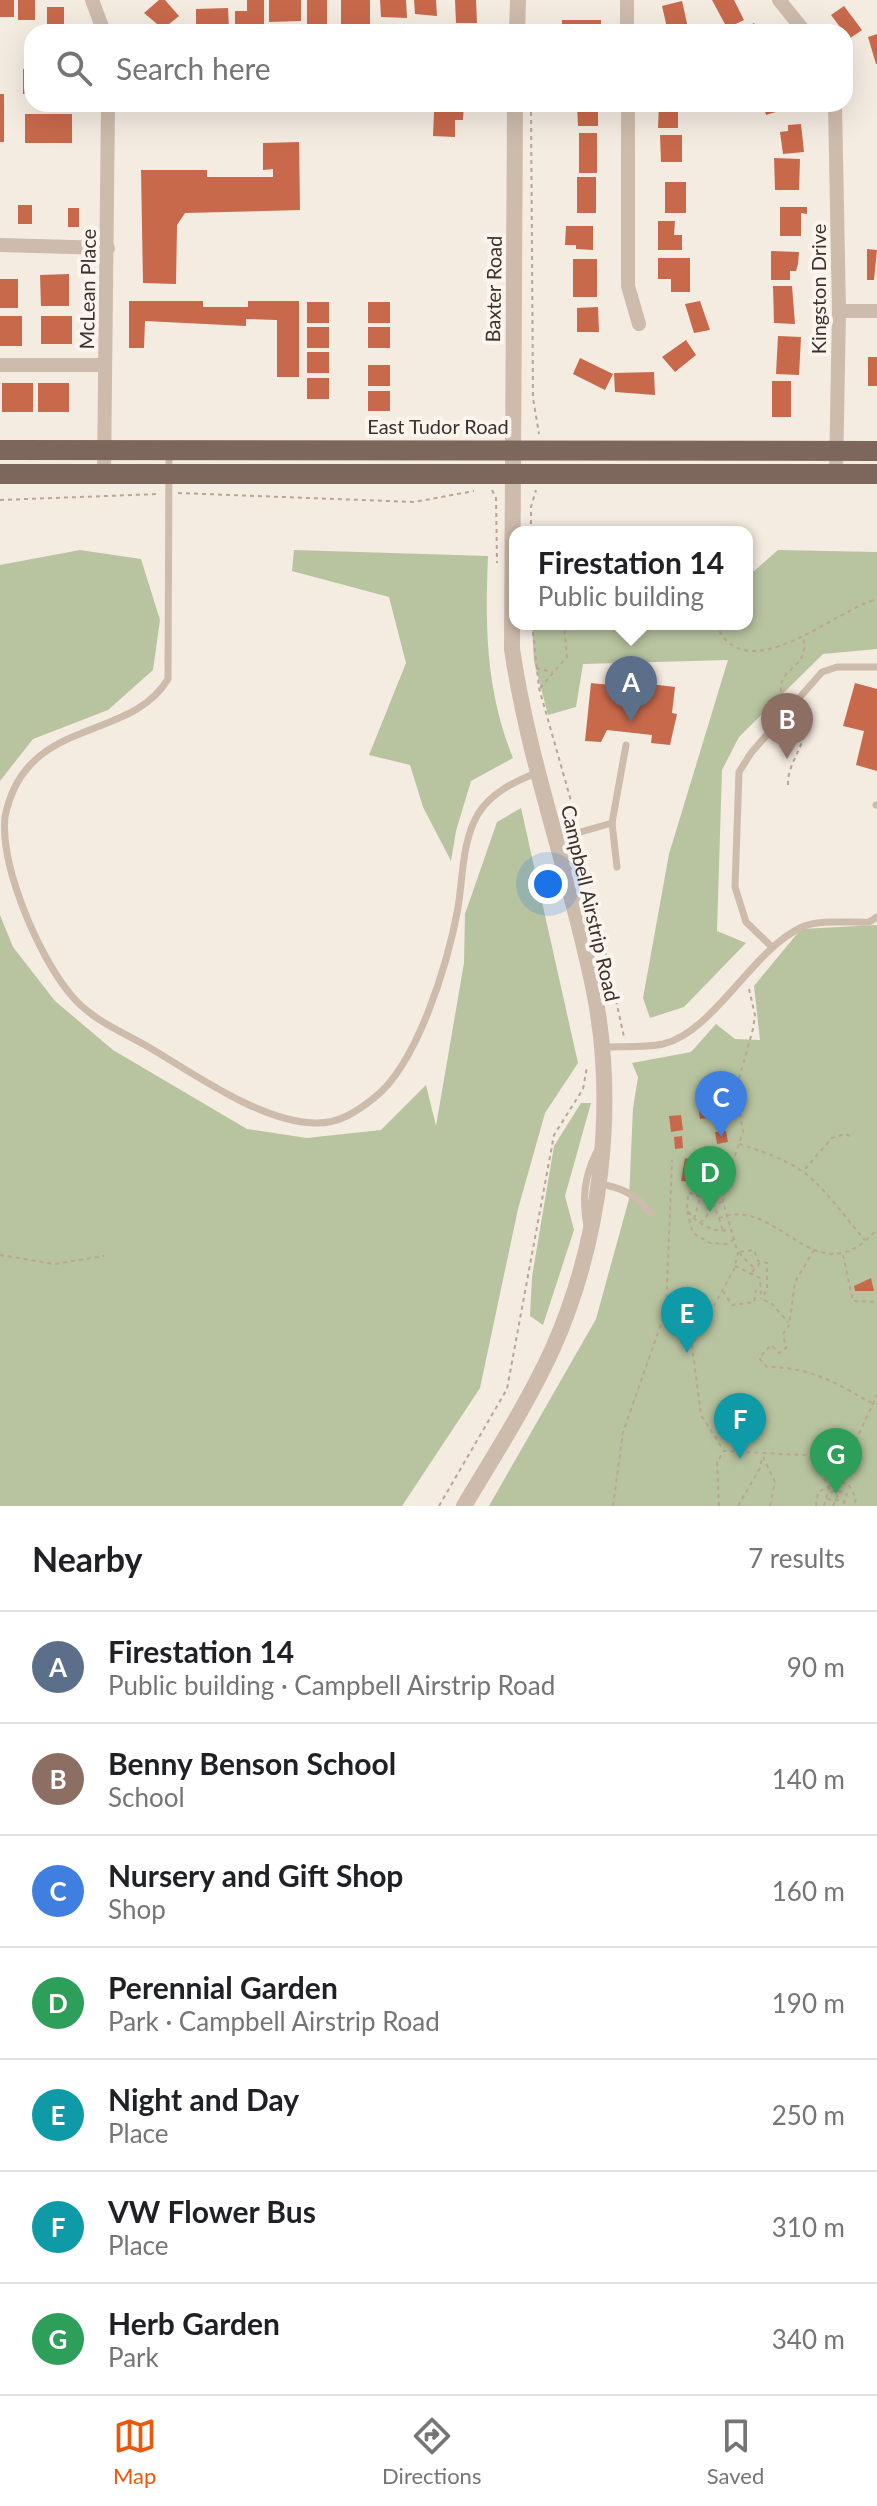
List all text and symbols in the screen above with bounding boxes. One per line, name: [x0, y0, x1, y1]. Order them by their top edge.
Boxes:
search box: [24, 24, 853, 112]
icon: search: [52, 46, 96, 90]
text: Search here: [116, 50, 271, 86]
street label: Kingston Drive: [806, 224, 830, 354]
street label: McLean Place: [74, 229, 100, 349]
street label: Baxter Road: [480, 235, 506, 343]
street label: East Tudor Road: [367, 414, 509, 438]
popup: [509, 526, 753, 630]
text: Firestation 14: [538, 544, 724, 580]
text: Public building: [538, 580, 704, 612]
pin: A: [605, 656, 657, 722]
pin: B: [761, 693, 813, 759]
street label: Campbell Airstrip Road: [557, 803, 625, 1003]
your location: [528, 864, 568, 904]
pin: C: [695, 1071, 747, 1137]
pin: D: [684, 1146, 736, 1212]
pin: E: [661, 1287, 713, 1353]
pin: F: [714, 1393, 766, 1459]
pin: G: [810, 1428, 862, 1494]
text: Nearby: [32, 1538, 143, 1579]
text: 7 results: [748, 1542, 845, 1574]
text: Firestation 14: [108, 1633, 294, 1669]
text: A: [49, 1651, 67, 1683]
text: 90 m: [787, 1651, 845, 1683]
text: Public building · Campbell Airstrip Road: [108, 1669, 555, 1701]
text: Benny Benson School: [108, 1745, 396, 1781]
text: B: [49, 1763, 67, 1795]
text: 140 m: [772, 1763, 845, 1795]
text: School: [108, 1781, 185, 1813]
text: Nursery and Gift Shop: [108, 1857, 403, 1893]
text: C: [49, 1875, 67, 1907]
text: 160 m: [772, 1875, 845, 1907]
text: Shop: [108, 1893, 166, 1925]
text: Perennial Garden: [108, 1969, 338, 2005]
text: D: [48, 1987, 68, 2019]
text: 190 m: [772, 1987, 845, 2019]
text: Park · Campbell Airstrip Road: [108, 2005, 440, 2037]
text: Night and Day: [108, 2081, 299, 2117]
text: E: [51, 2099, 65, 2131]
text: 250 m: [772, 2099, 845, 2131]
text: Place: [108, 2117, 169, 2149]
text: VW Flower Bus: [108, 2193, 316, 2229]
text: F: [51, 2211, 65, 2243]
text: 310 m: [772, 2211, 845, 2243]
text: Place: [108, 2229, 169, 2261]
text: Herb Garden: [108, 2305, 280, 2341]
text: G: [49, 2323, 67, 2355]
text: 340 m: [772, 2323, 845, 2355]
text: Park: [108, 2341, 159, 2373]
tab: Map: [113, 2414, 157, 2489]
tab: Directions: [382, 2414, 481, 2489]
tab: Saved: [707, 2414, 764, 2489]

